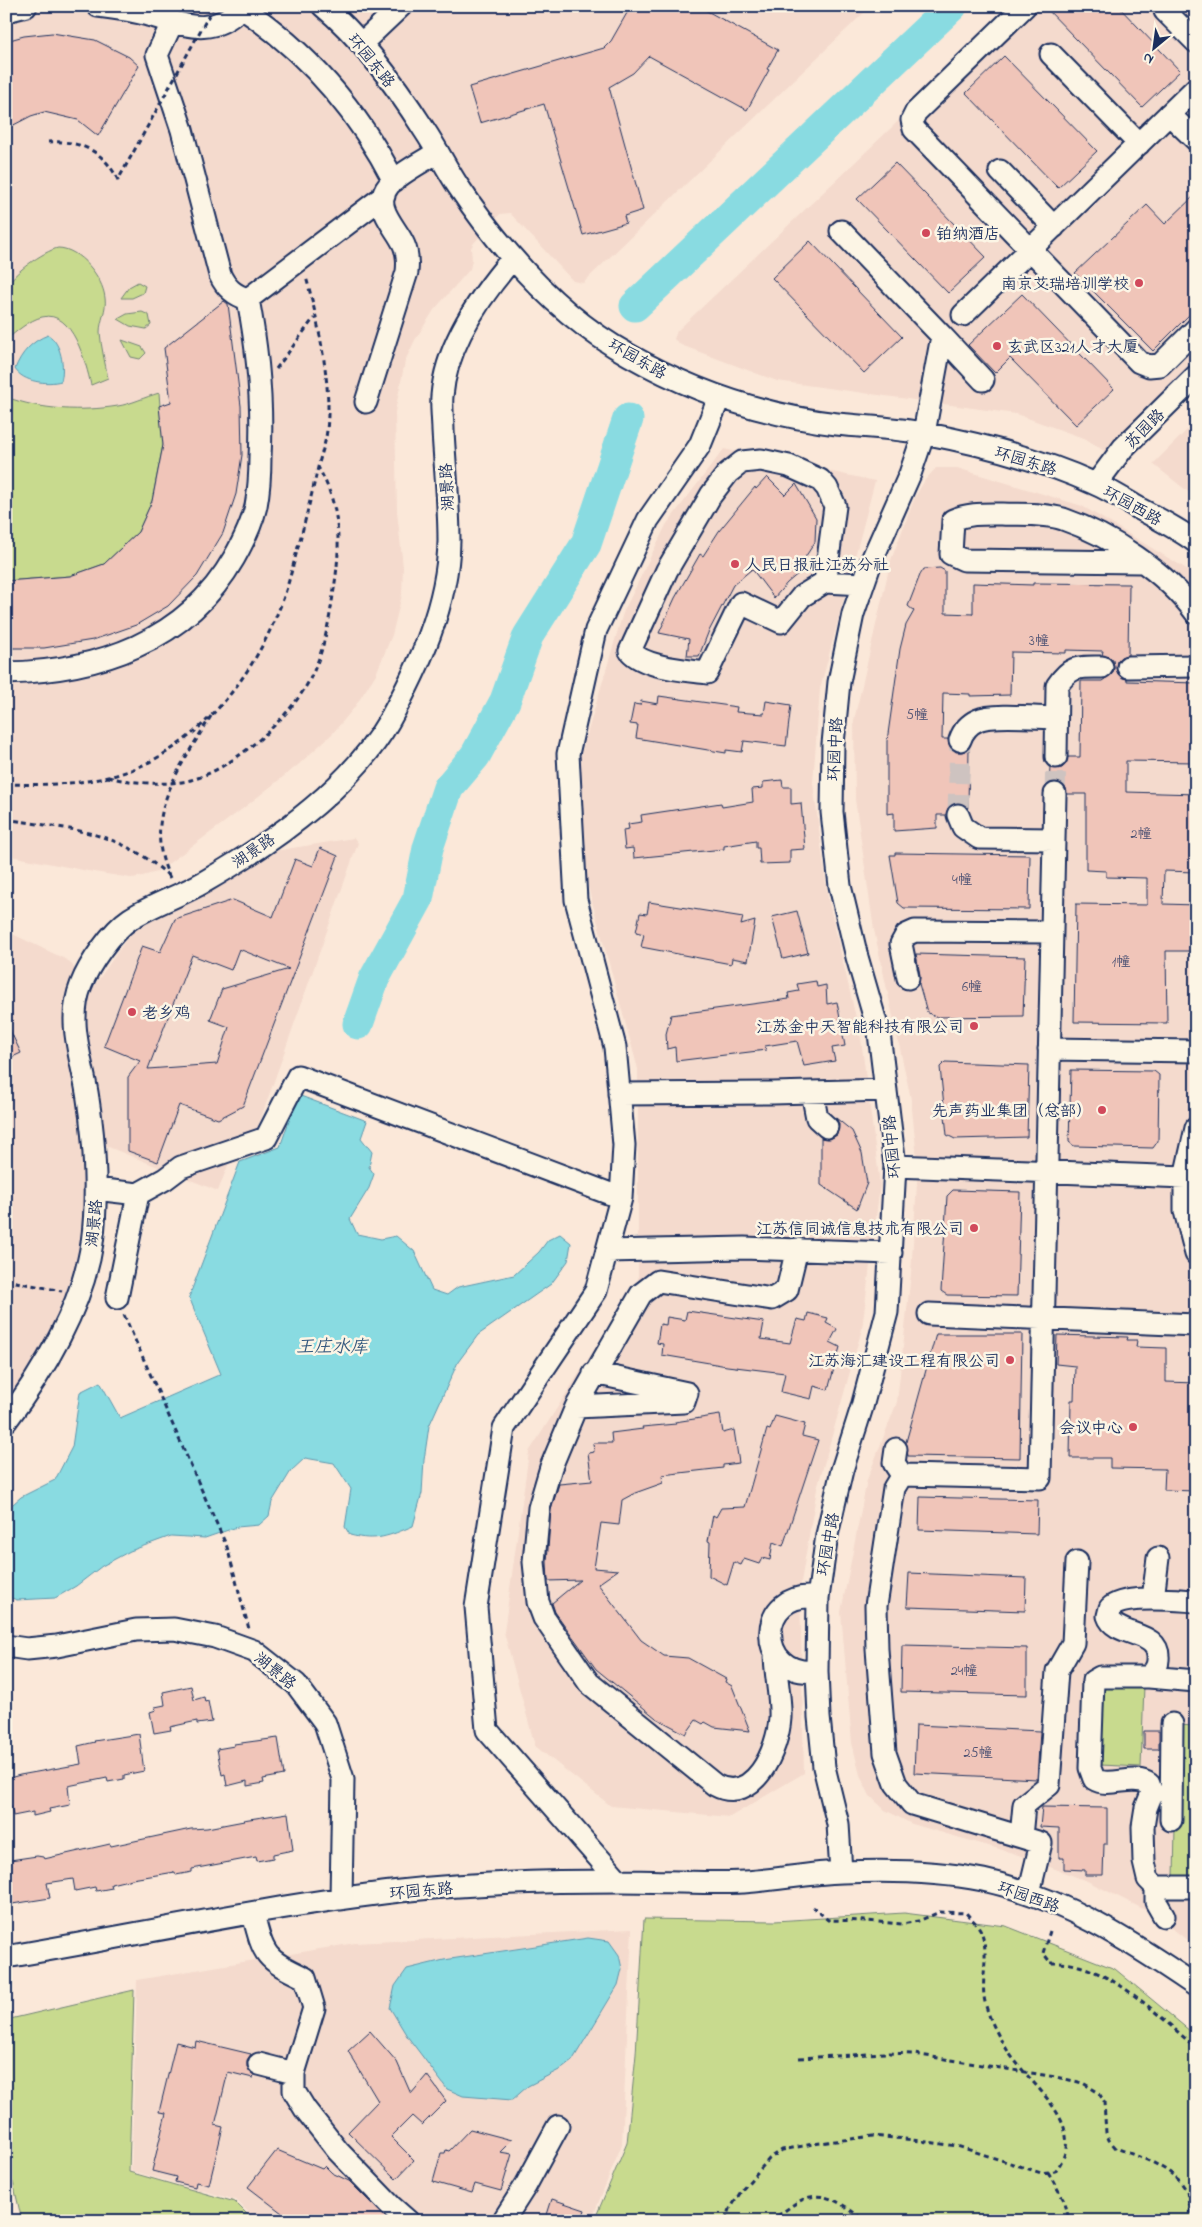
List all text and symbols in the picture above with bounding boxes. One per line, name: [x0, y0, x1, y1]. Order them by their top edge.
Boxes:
north arrow: [1130, 22, 1180, 72]
street label: 环园东路: [341, 29, 400, 94]
text: N: [1139, 47, 1158, 70]
place label: 铂纳酒店: [936, 223, 1000, 247]
marker: 铂纳酒店: [920, 227, 932, 239]
place label: 南京艾瑞培训学校: [1001, 273, 1129, 297]
marker: 南京艾瑞培训学校: [1133, 277, 1145, 289]
street label: 环园东路: [603, 333, 671, 386]
place label: 玄武区321人才大厦: [1007, 336, 1139, 360]
marker: 玄武区321人才大厦: [991, 340, 1003, 352]
street label: 苏园路: [1120, 404, 1171, 455]
street label: 环园东路: [991, 441, 1060, 483]
street label: 湖景路: [435, 462, 461, 511]
street label: 环园西路: [1098, 481, 1166, 533]
place label: 人民日报社江苏分社: [745, 554, 889, 578]
marker: 人民日报社江苏分社: [729, 558, 741, 570]
house number: 3幢: [1029, 631, 1049, 652]
house number: 5幢: [906, 705, 928, 726]
street label: 环园中路: [822, 717, 850, 782]
house number: 2幢: [1131, 824, 1151, 845]
street label: 湖景路: [228, 828, 281, 875]
house number: 4幢: [952, 870, 972, 891]
house number: 1幢: [1112, 952, 1130, 973]
house number: 6幢: [962, 977, 982, 998]
place label: 老乡鸡: [142, 1002, 190, 1026]
marker: 老乡鸡: [126, 1006, 138, 1018]
place label: 江苏金中天智能科技有限公司: [756, 1016, 964, 1040]
marker: 江苏金中天智能科技有限公司: [968, 1020, 980, 1032]
place label: 先声药业集团（总部）: [932, 1100, 1092, 1124]
marker: 先声药业集团（总部）: [1096, 1104, 1108, 1116]
street label: 环园中路: [878, 1114, 908, 1180]
street label: 湖景路: [81, 1198, 109, 1248]
place label: 江苏信同诚信息技术有限公司: [756, 1218, 964, 1242]
marker: 江苏信同诚信息技术有限公司: [968, 1222, 980, 1234]
water label: 王庄水库: [296, 1335, 370, 1361]
place label: 江苏海汇建设工程有限公司: [808, 1350, 1000, 1374]
marker: 江苏海汇建设工程有限公司: [1004, 1354, 1016, 1366]
place label: 会议中心: [1059, 1417, 1123, 1441]
marker: 会议中心: [1127, 1421, 1139, 1433]
street label: 环园中路: [812, 1511, 846, 1578]
street label: 湖景路: [249, 1647, 301, 1696]
house number: 24幢: [951, 1661, 977, 1682]
house number: 25幢: [964, 1743, 992, 1764]
street label: 环园西路: [994, 1876, 1063, 1920]
street label: 环园东路: [388, 1877, 454, 1907]

